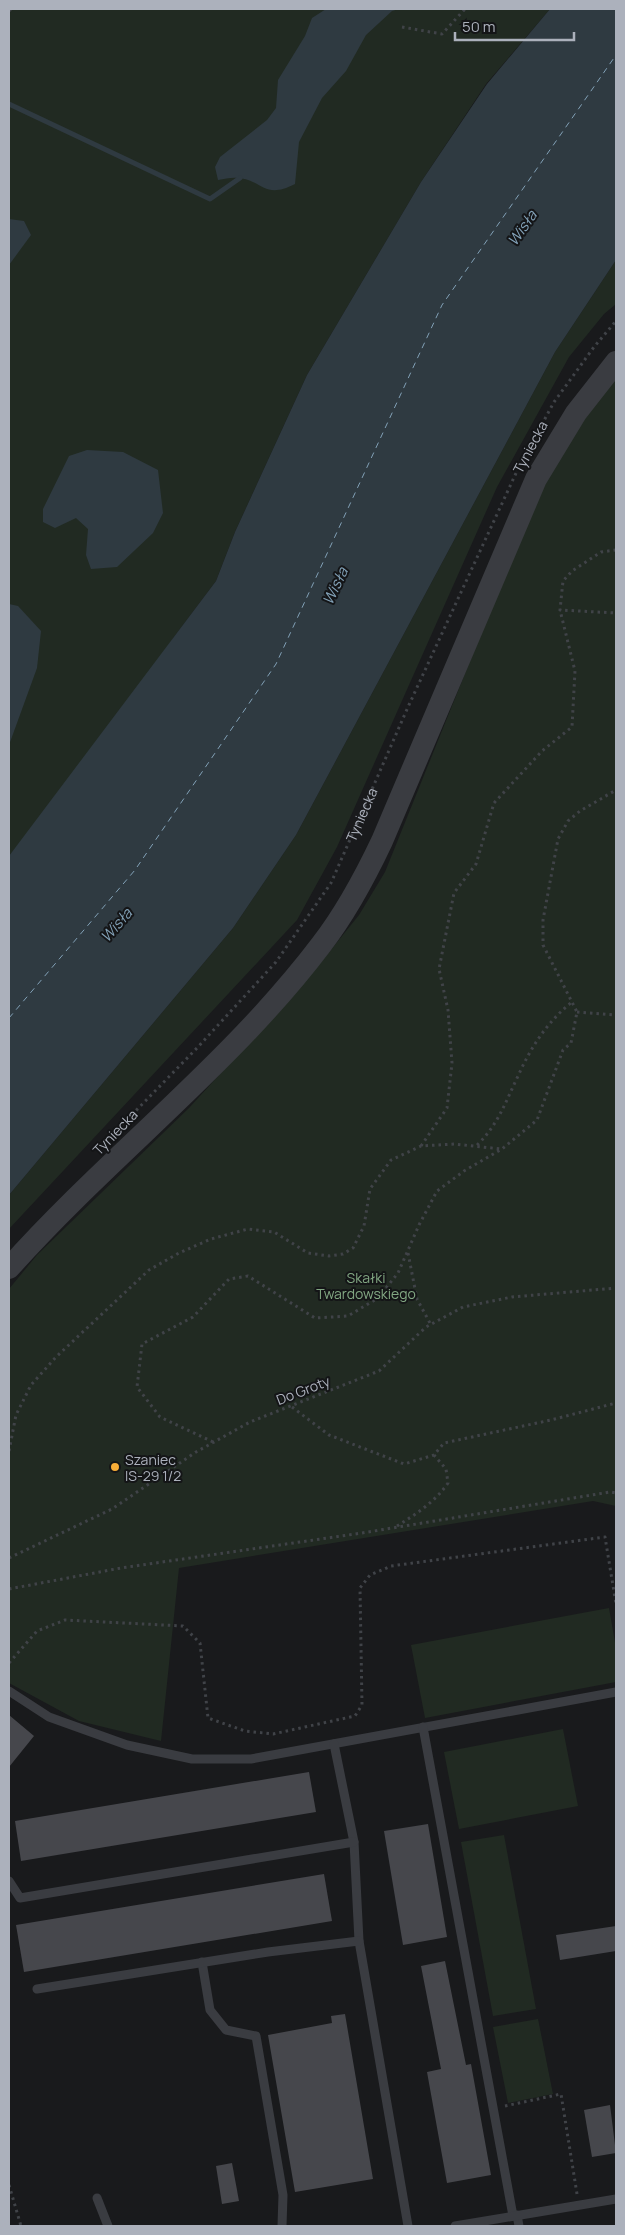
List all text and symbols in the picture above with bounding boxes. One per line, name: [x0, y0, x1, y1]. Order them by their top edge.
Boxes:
scale bar: [455, 10, 574, 42]
text: 50 m: [462, 16, 496, 37]
water label: Wisła: [502, 206, 542, 250]
street label: Tyniecka: [508, 417, 552, 477]
water label: Wisła: [317, 563, 353, 608]
street label: Tyniecka: [341, 785, 381, 844]
water label: Wisła: [95, 903, 137, 947]
street label: Tyniecka: [88, 1105, 142, 1159]
park label: Skałki Twardowskiego: [316, 1268, 416, 1303]
street label: Do Groty: [273, 1371, 333, 1409]
place label: Szaniec IS-29 1/2: [125, 1450, 181, 1485]
marker: Szaniec IS-29 1/2: [109, 1461, 121, 1473]

